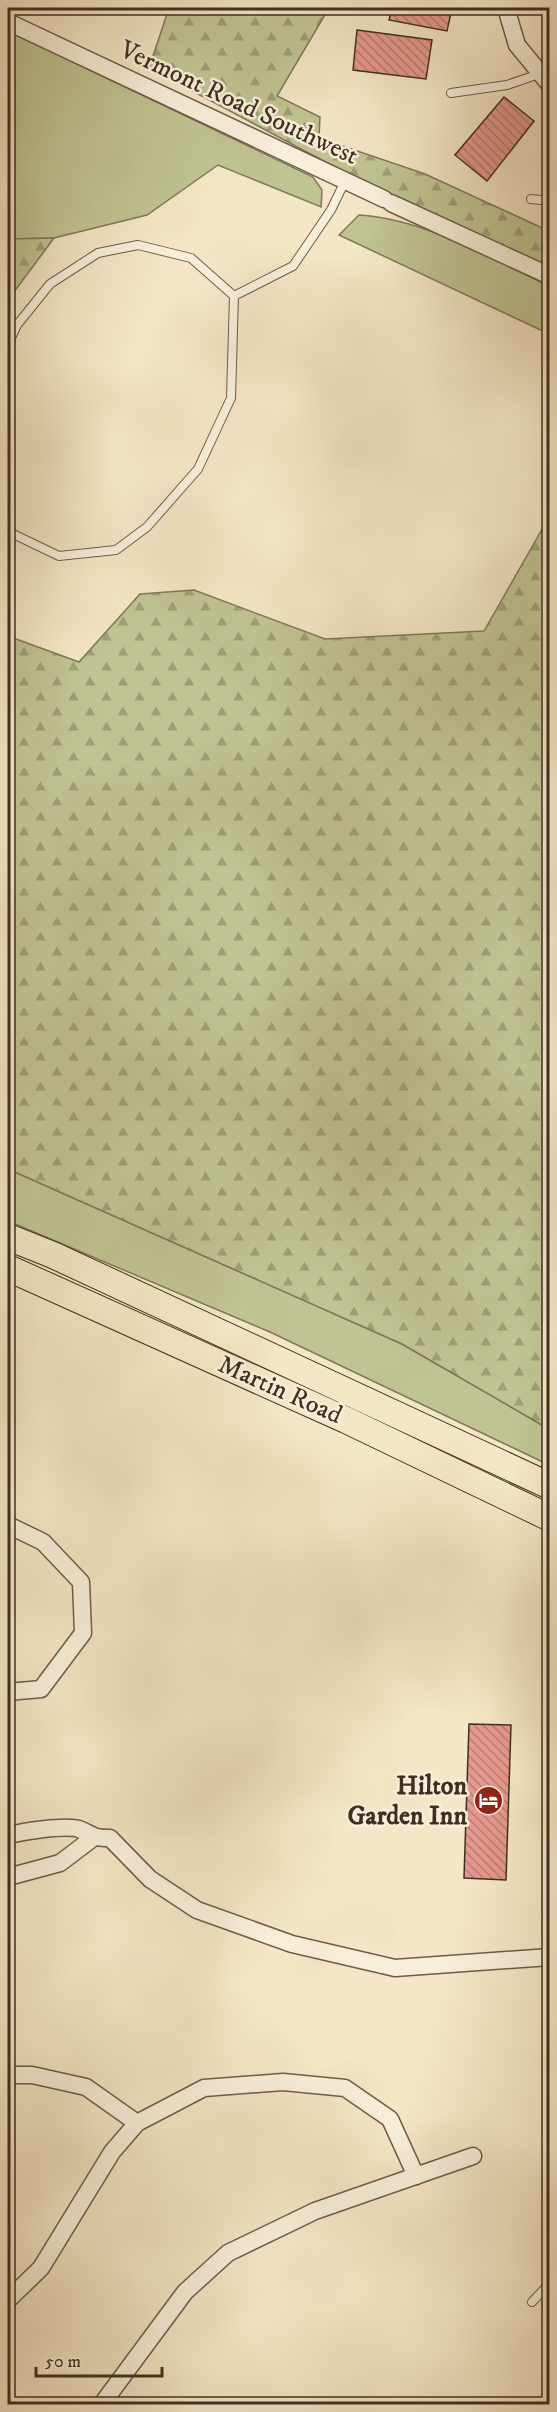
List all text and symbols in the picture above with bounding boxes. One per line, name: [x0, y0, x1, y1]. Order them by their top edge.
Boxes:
street label: Vermont Road Southwest: [114, 33, 364, 173]
street label: Martin Road: [213, 1348, 347, 1432]
place label: Hilton Garden Inn: [347, 1770, 467, 1833]
hotel icon: Hilton Garden Inn: [472, 1785, 504, 1817]
scale bar: [36, 2340, 162, 2378]
text: 50 m: [45, 2351, 81, 2373]

